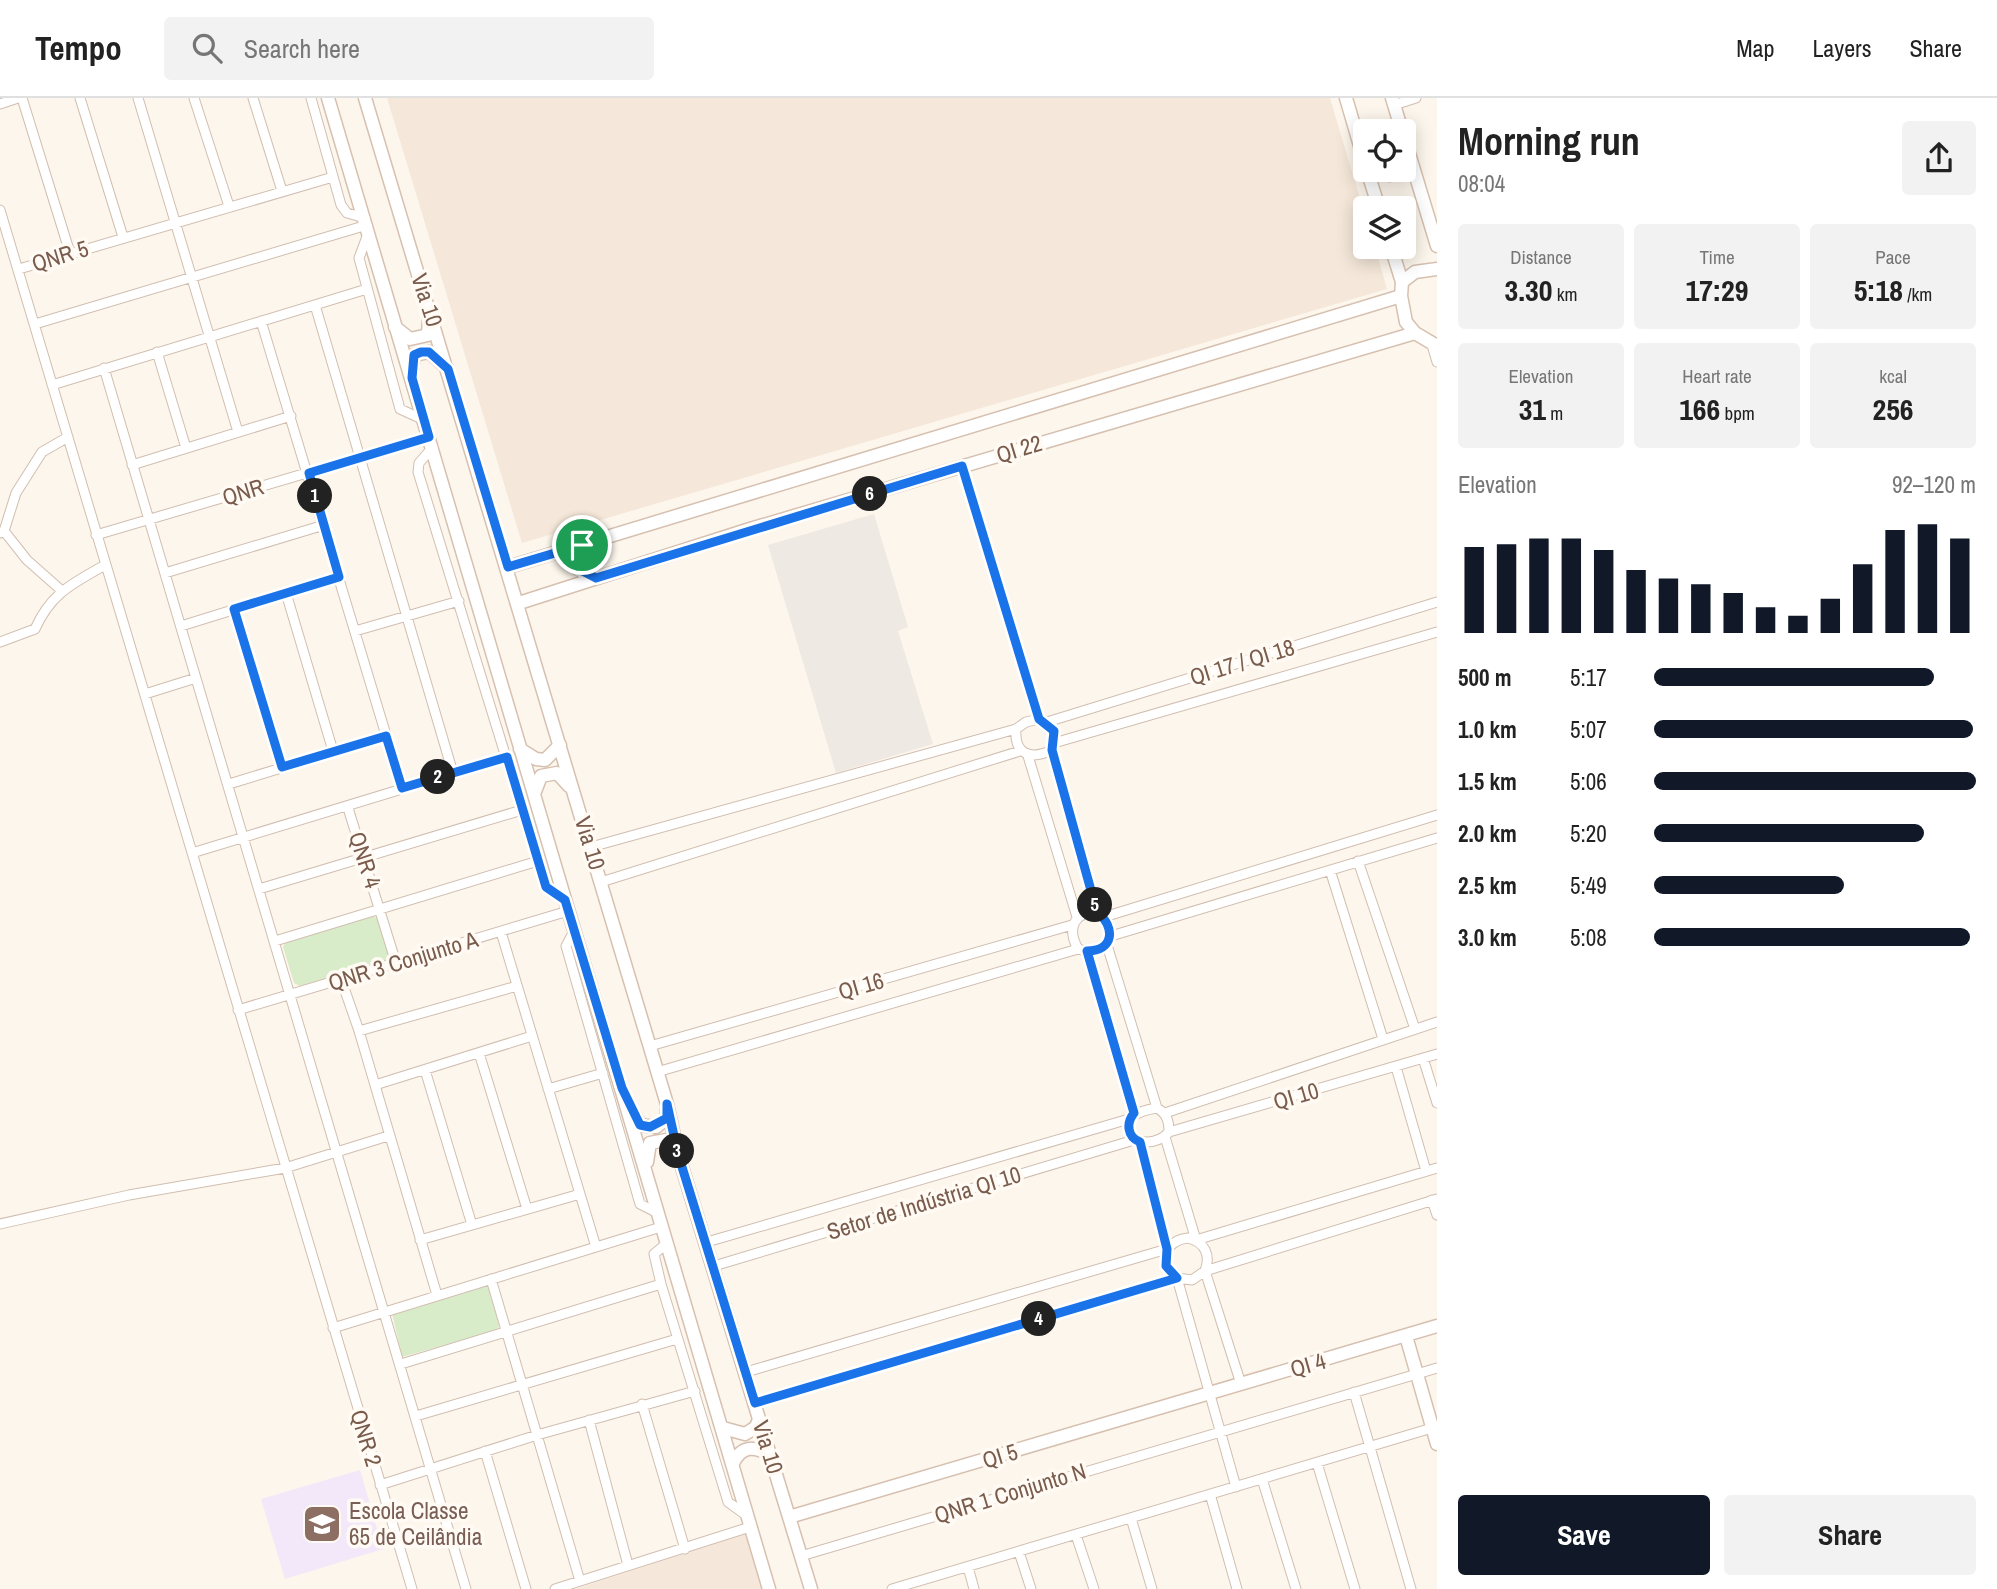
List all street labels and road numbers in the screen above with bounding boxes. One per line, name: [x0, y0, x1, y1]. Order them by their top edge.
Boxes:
street label: QNR 5: [28, 232, 92, 279]
street label: Via 10: [404, 269, 451, 330]
street label: QI 22: [992, 427, 1045, 470]
street label: QNR: [218, 470, 268, 512]
street label: QI 17 / QI 18: [1186, 631, 1298, 692]
street label: Via 10: [568, 812, 613, 873]
street label: QNR 4: [342, 828, 389, 893]
street label: QNR 3 Conjunto A: [324, 923, 482, 998]
street label: QI 16: [834, 964, 887, 1007]
street label: QI 10: [1269, 1074, 1322, 1117]
street label: Setor de Indústria QI 10: [823, 1158, 1025, 1247]
street label: QI 4: [1286, 1345, 1330, 1384]
street label: QNR 2: [343, 1406, 390, 1470]
street label: Via 10: [746, 1416, 791, 1477]
street label: QI 5: [978, 1435, 1021, 1476]
street label: QNR 1 Conjunto N: [930, 1455, 1090, 1530]

